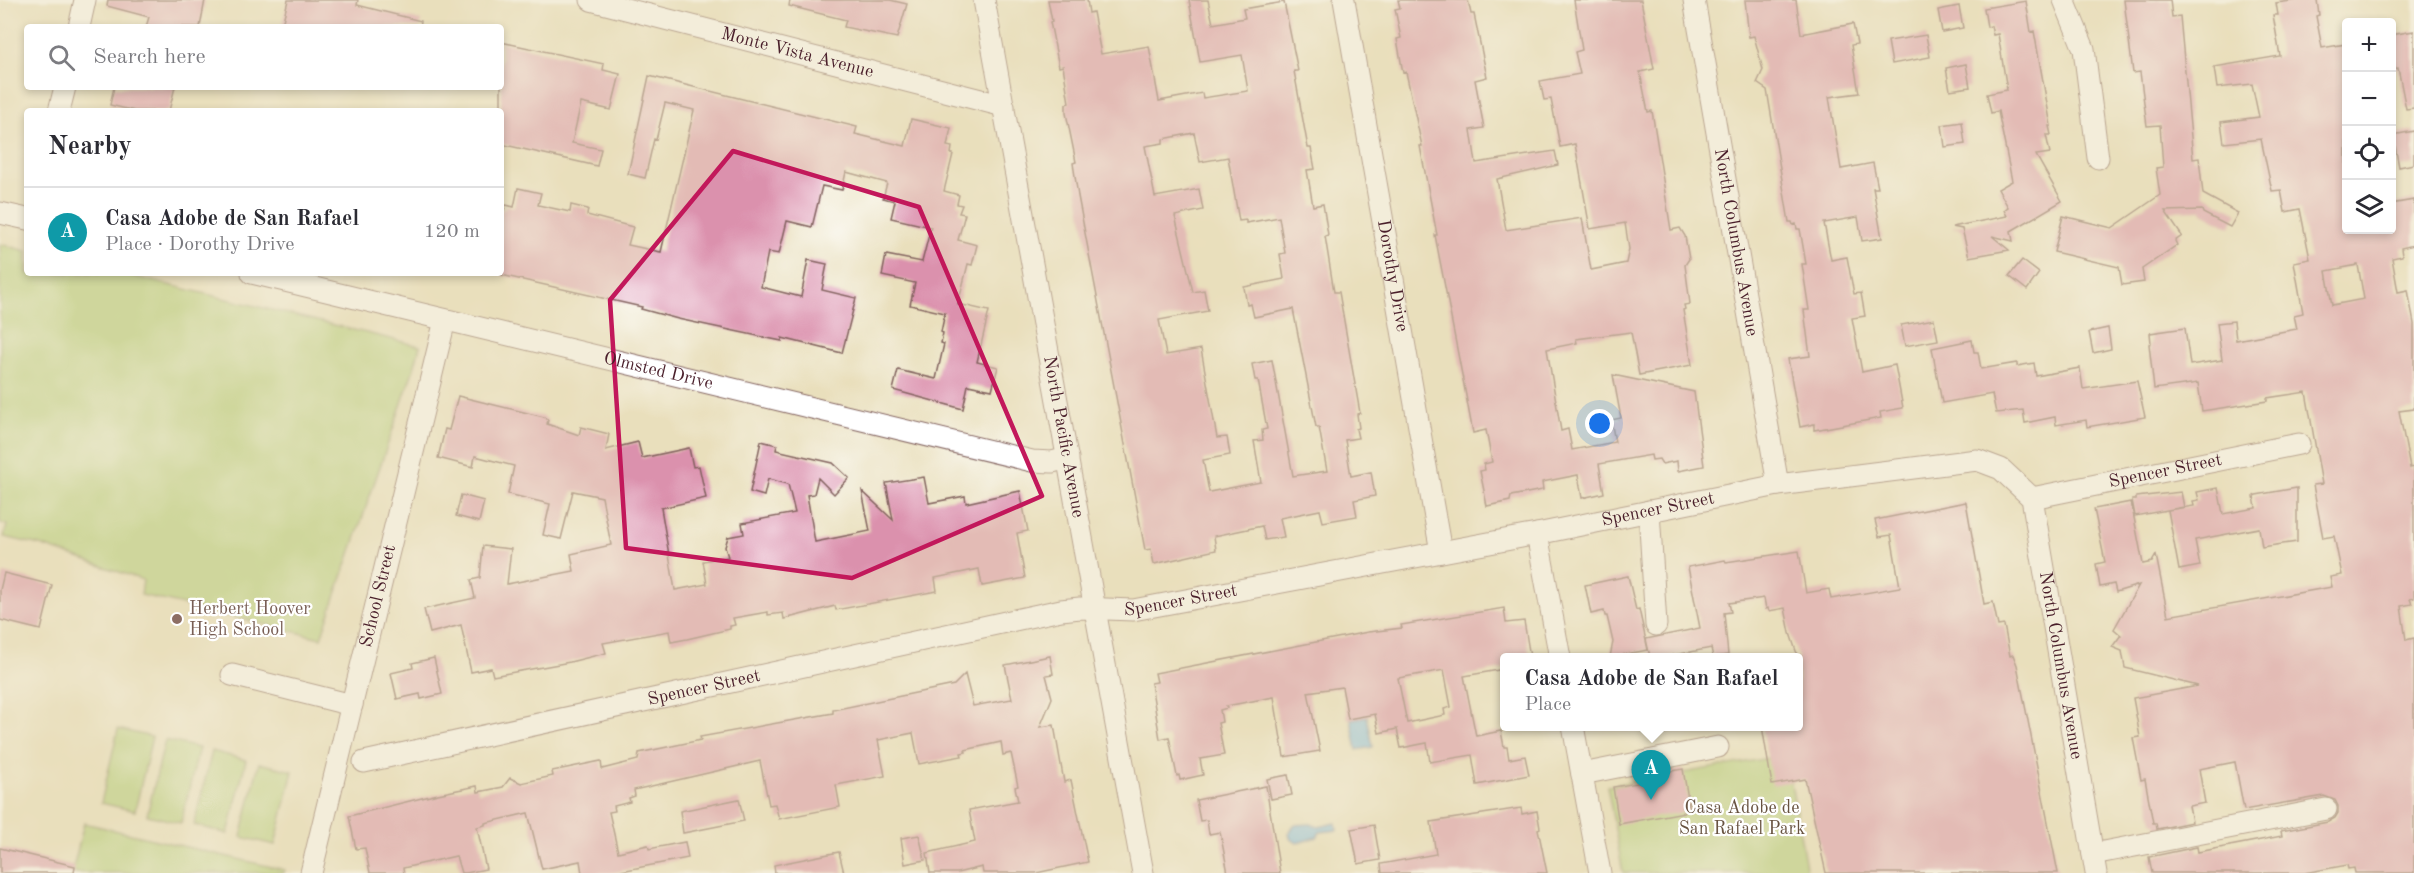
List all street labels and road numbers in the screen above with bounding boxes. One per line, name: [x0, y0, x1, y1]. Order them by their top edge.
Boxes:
street label: Monte Vista Avenue: [719, 25, 875, 81]
street label: North Columbus Avenue: [1711, 147, 1761, 338]
street label: Dorothy Drive: [1374, 218, 1411, 333]
street label: Olmsted Drive: [602, 349, 715, 393]
street label: North Pacific Avenue: [1040, 354, 1087, 519]
street label: Spencer Street: [2107, 451, 2223, 491]
street label: Spencer Street: [1600, 489, 1716, 530]
street label: School Street: [357, 543, 399, 649]
street label: North Columbus Avenue: [2036, 570, 2085, 761]
street label: Spencer Street: [1124, 582, 1239, 619]
street label: Spencer Street: [646, 667, 762, 709]

